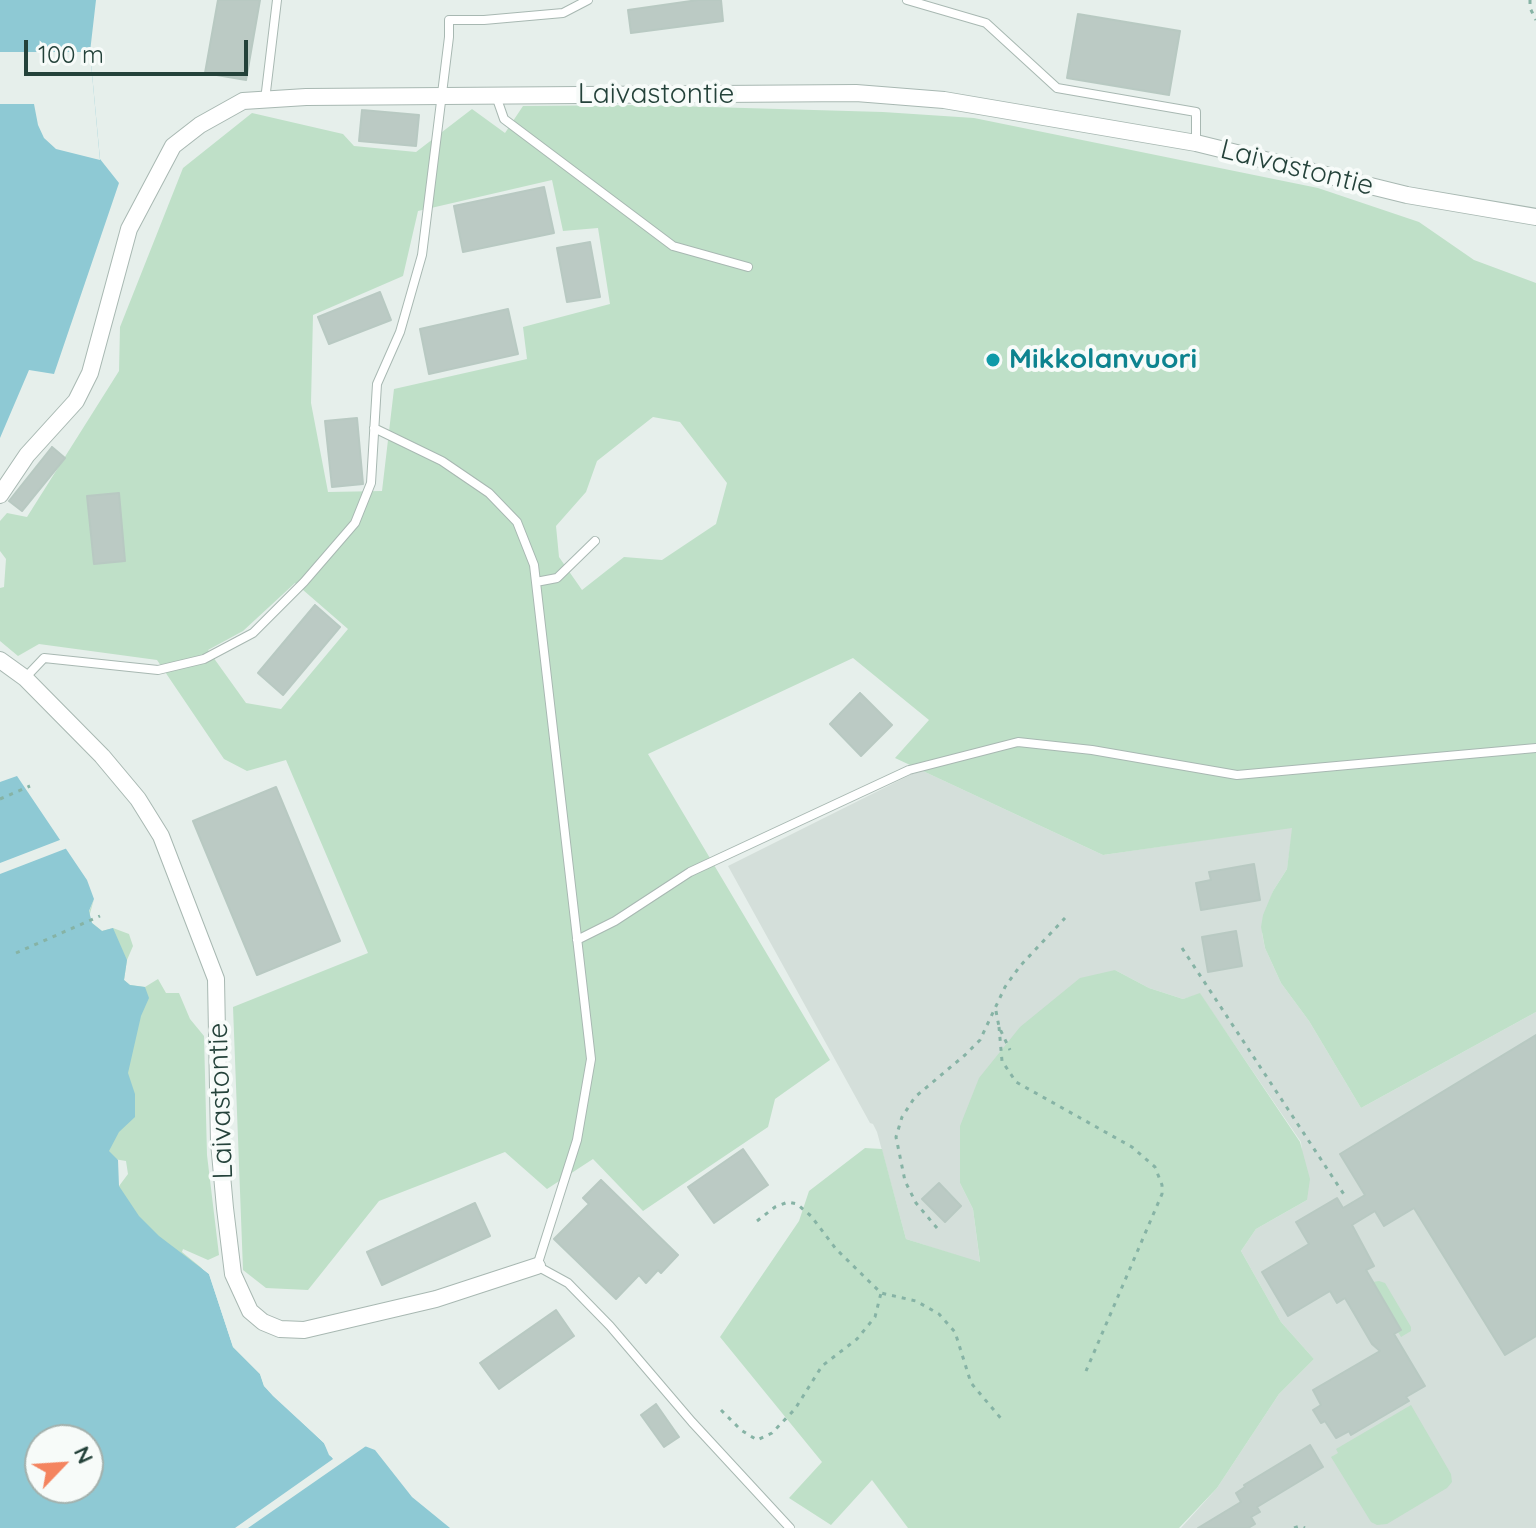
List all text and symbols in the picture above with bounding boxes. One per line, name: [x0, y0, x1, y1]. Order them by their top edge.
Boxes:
scale bar: [28, 24, 252, 74]
text: 100 m: [38, 39, 104, 69]
street label: Laivastontie: [578, 78, 734, 112]
street label: Laivastontie: [1217, 133, 1377, 203]
place label: Mikkolanvuori: [1009, 343, 1197, 377]
marker: Mikkolanvuori: [984, 351, 1002, 369]
street label: Laivastontie: [201, 1022, 241, 1180]
north arrow: [24, 1424, 104, 1504]
text: N: [68, 1441, 100, 1468]

